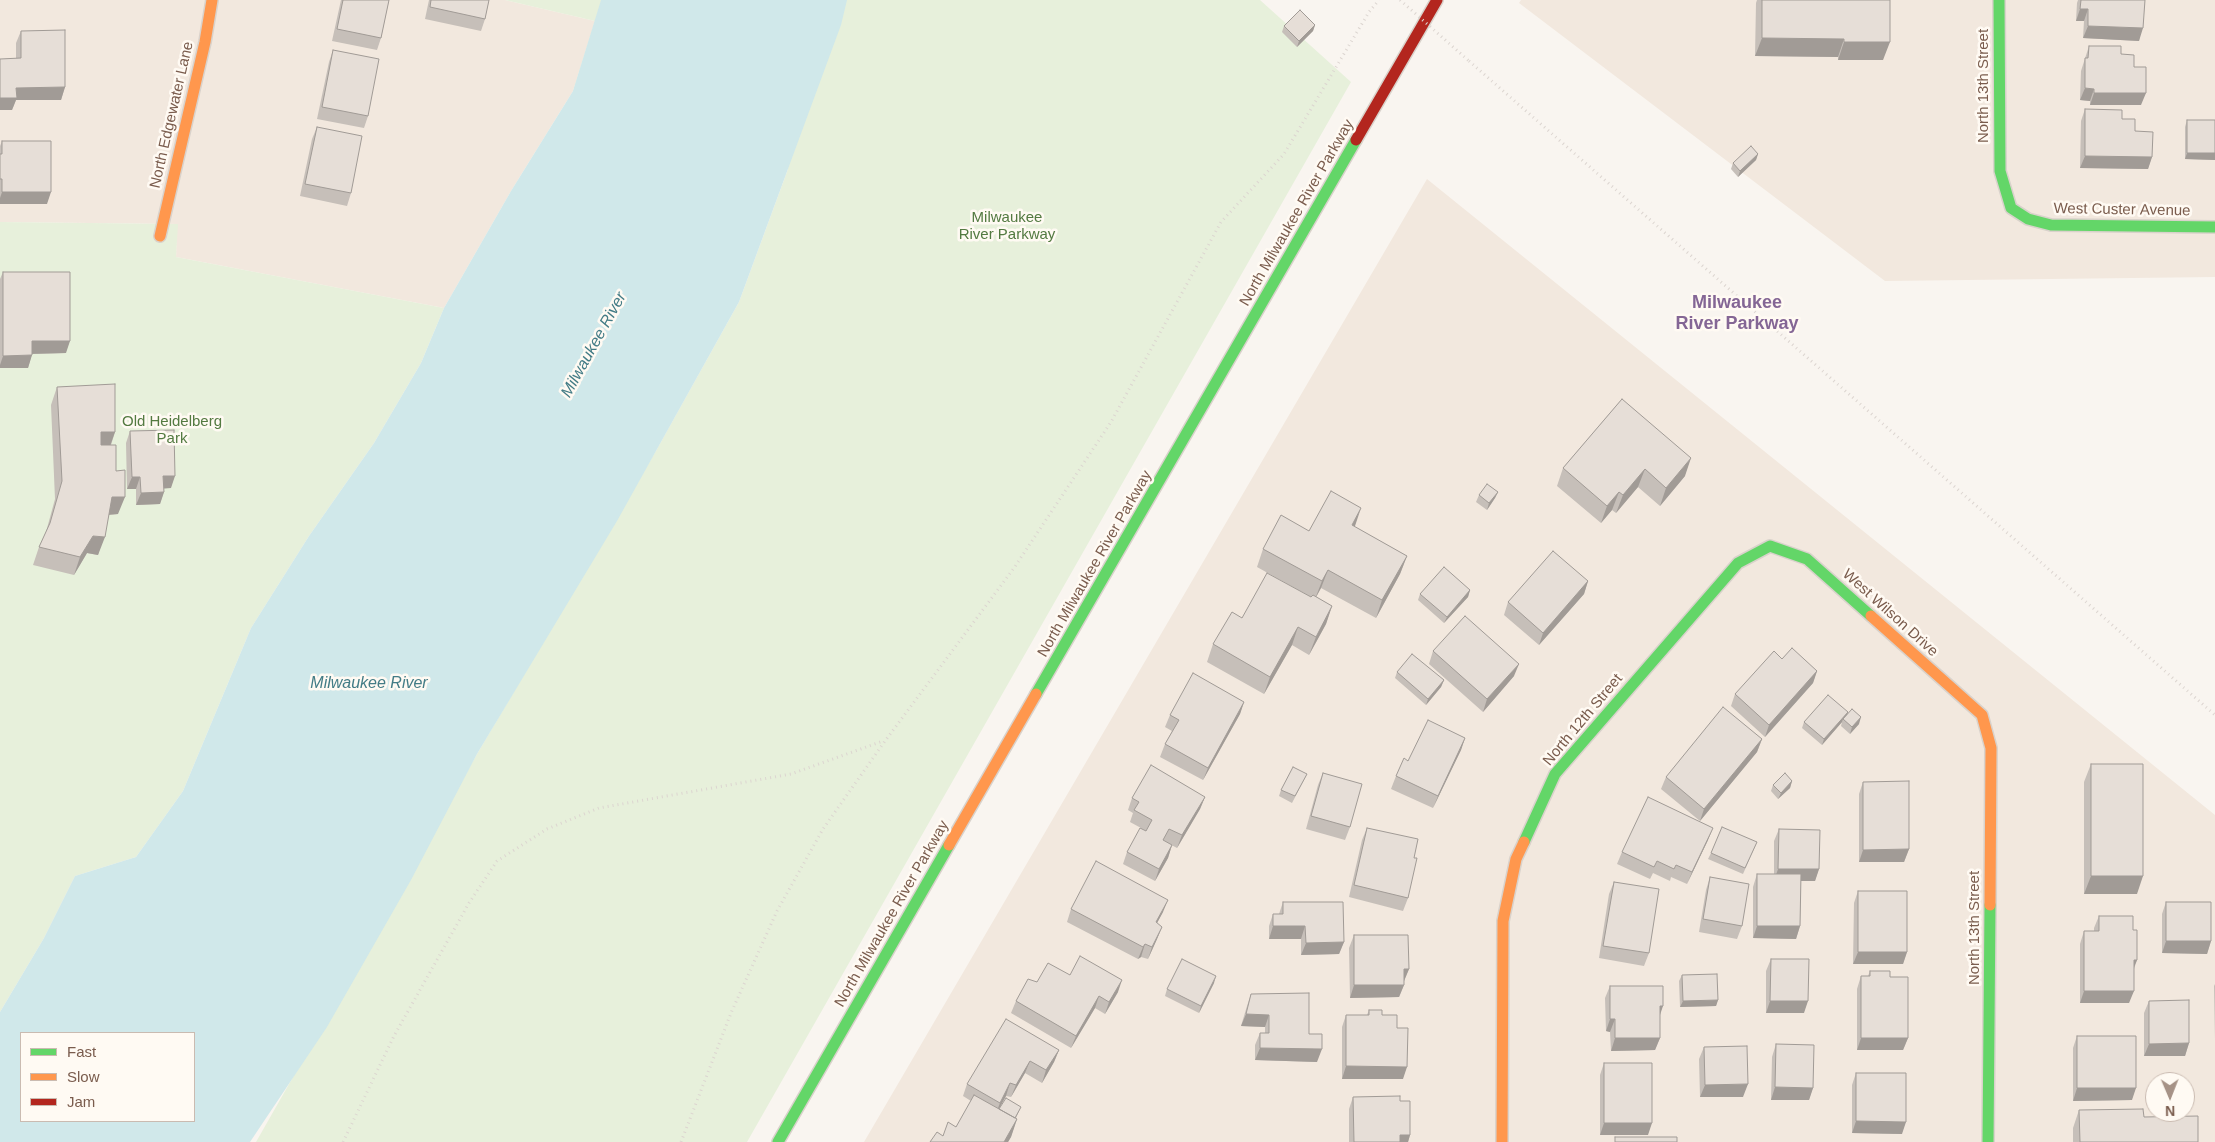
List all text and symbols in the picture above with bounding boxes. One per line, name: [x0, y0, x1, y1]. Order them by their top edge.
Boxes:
street label: North 13th Street: [1975, 29, 1993, 143]
street label: North Edgewater Lane: [146, 40, 198, 190]
street label: North Milwaukee River Parkway: [1236, 116, 1358, 310]
street label: West Custer Avenue: [2053, 200, 2191, 220]
park label: Milwaukee River Parkway: [959, 209, 1055, 244]
water label: Milwaukee River: [557, 289, 631, 401]
district label: Milwaukee River Parkway: [1675, 292, 1799, 334]
park label: Old Heidelberg Park: [122, 413, 222, 448]
street label: North Milwaukee River Parkway: [1034, 467, 1156, 661]
street label: West Wilson Drive: [1839, 565, 1941, 661]
street label: North 12th Street: [1539, 670, 1627, 770]
water label: Milwaukee River: [310, 674, 428, 694]
street label: North Milwaukee River Parkway: [831, 817, 953, 1011]
street label: North 13th Street: [1966, 871, 1984, 985]
legend: [20, 1032, 195, 1122]
text: Fast: [67, 1043, 96, 1060]
text: Slow: [67, 1068, 100, 1085]
north arrow: [2145, 1072, 2195, 1122]
text: Jam: [67, 1093, 95, 1110]
text: N: [2165, 1103, 2175, 1119]

